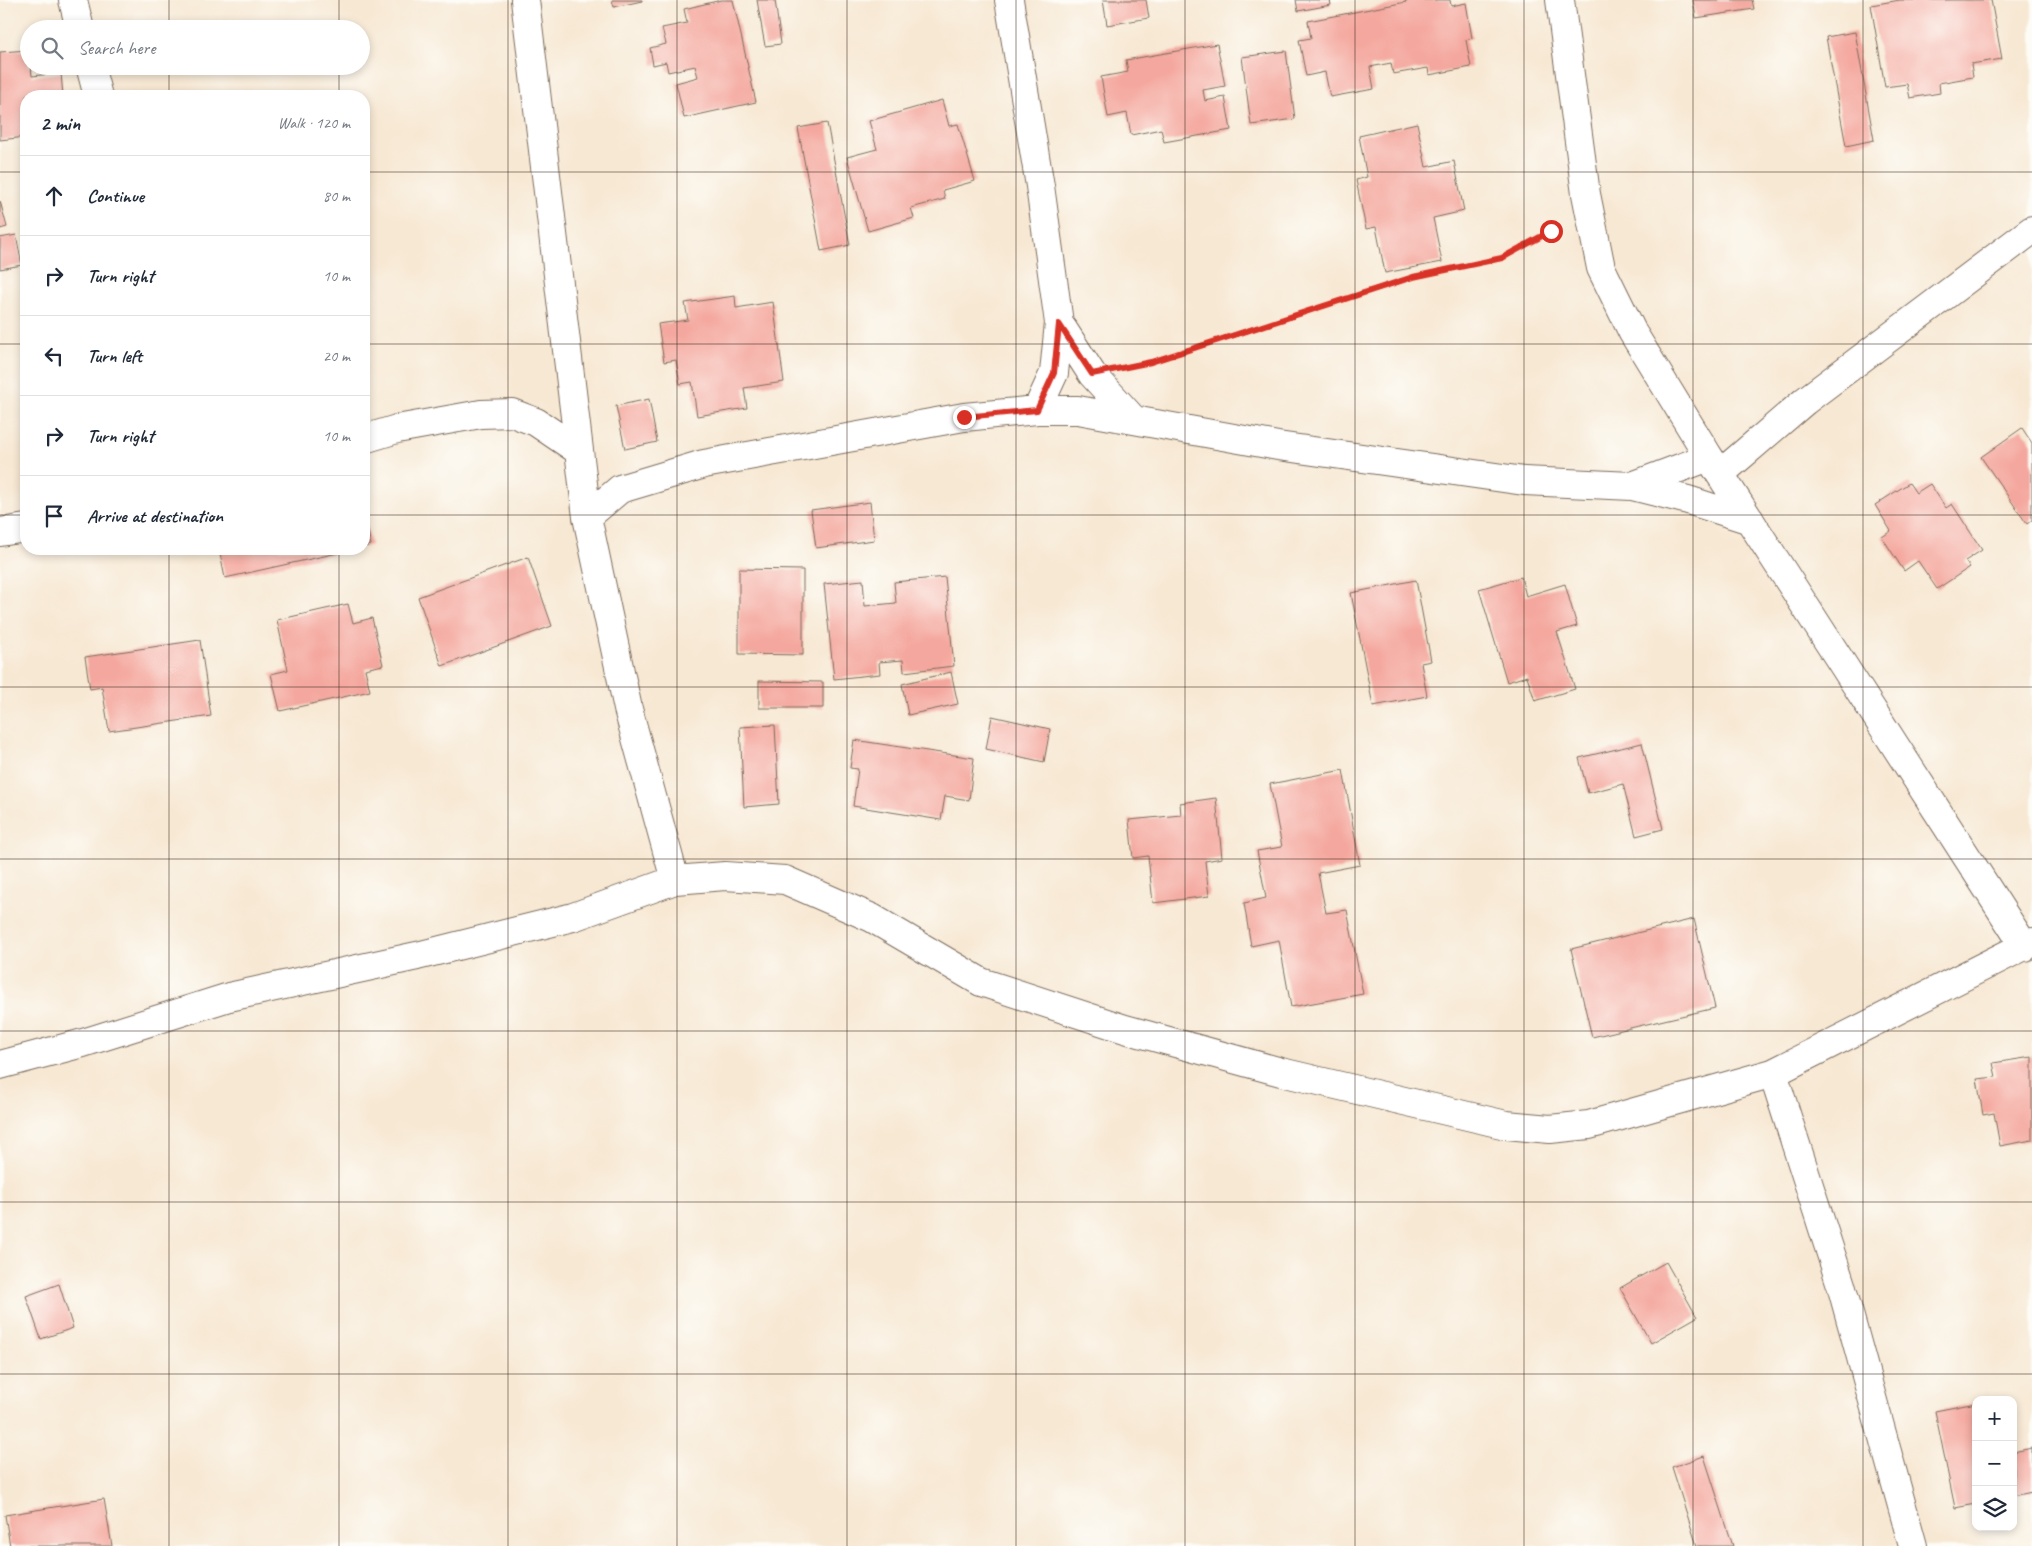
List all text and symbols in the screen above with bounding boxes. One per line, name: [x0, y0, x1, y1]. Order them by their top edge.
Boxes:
search box: [20, 20, 370, 75]
icon: search: [38, 34, 66, 62]
text: Search here: [78, 36, 155, 60]
text: 2 min: [40, 110, 80, 136]
text: Walk · 120 m: [278, 113, 350, 133]
icon: ahead: [40, 182, 68, 210]
text: Continue: [87, 184, 144, 208]
text: 80 m: [323, 186, 350, 206]
route start: [1540, 220, 1563, 243]
icon: right: [40, 262, 68, 290]
text: Turn right: [87, 264, 154, 288]
text: 10 m: [323, 266, 350, 286]
icon: left: [40, 342, 68, 370]
text: Turn left: [87, 344, 142, 368]
text: 20 m: [323, 346, 350, 366]
route end: [953, 406, 976, 429]
icon: right: [40, 422, 68, 450]
text: Turn right: [87, 424, 154, 448]
text: 10 m: [323, 426, 350, 446]
icon: arrive: [40, 502, 68, 530]
text: Arrive at destination: [87, 504, 223, 528]
map controls: [1972, 1396, 2017, 1531]
button: +: [1972, 1396, 2017, 1441]
button: −: [1972, 1441, 2017, 1486]
button: layers: [1972, 1486, 2017, 1531]

